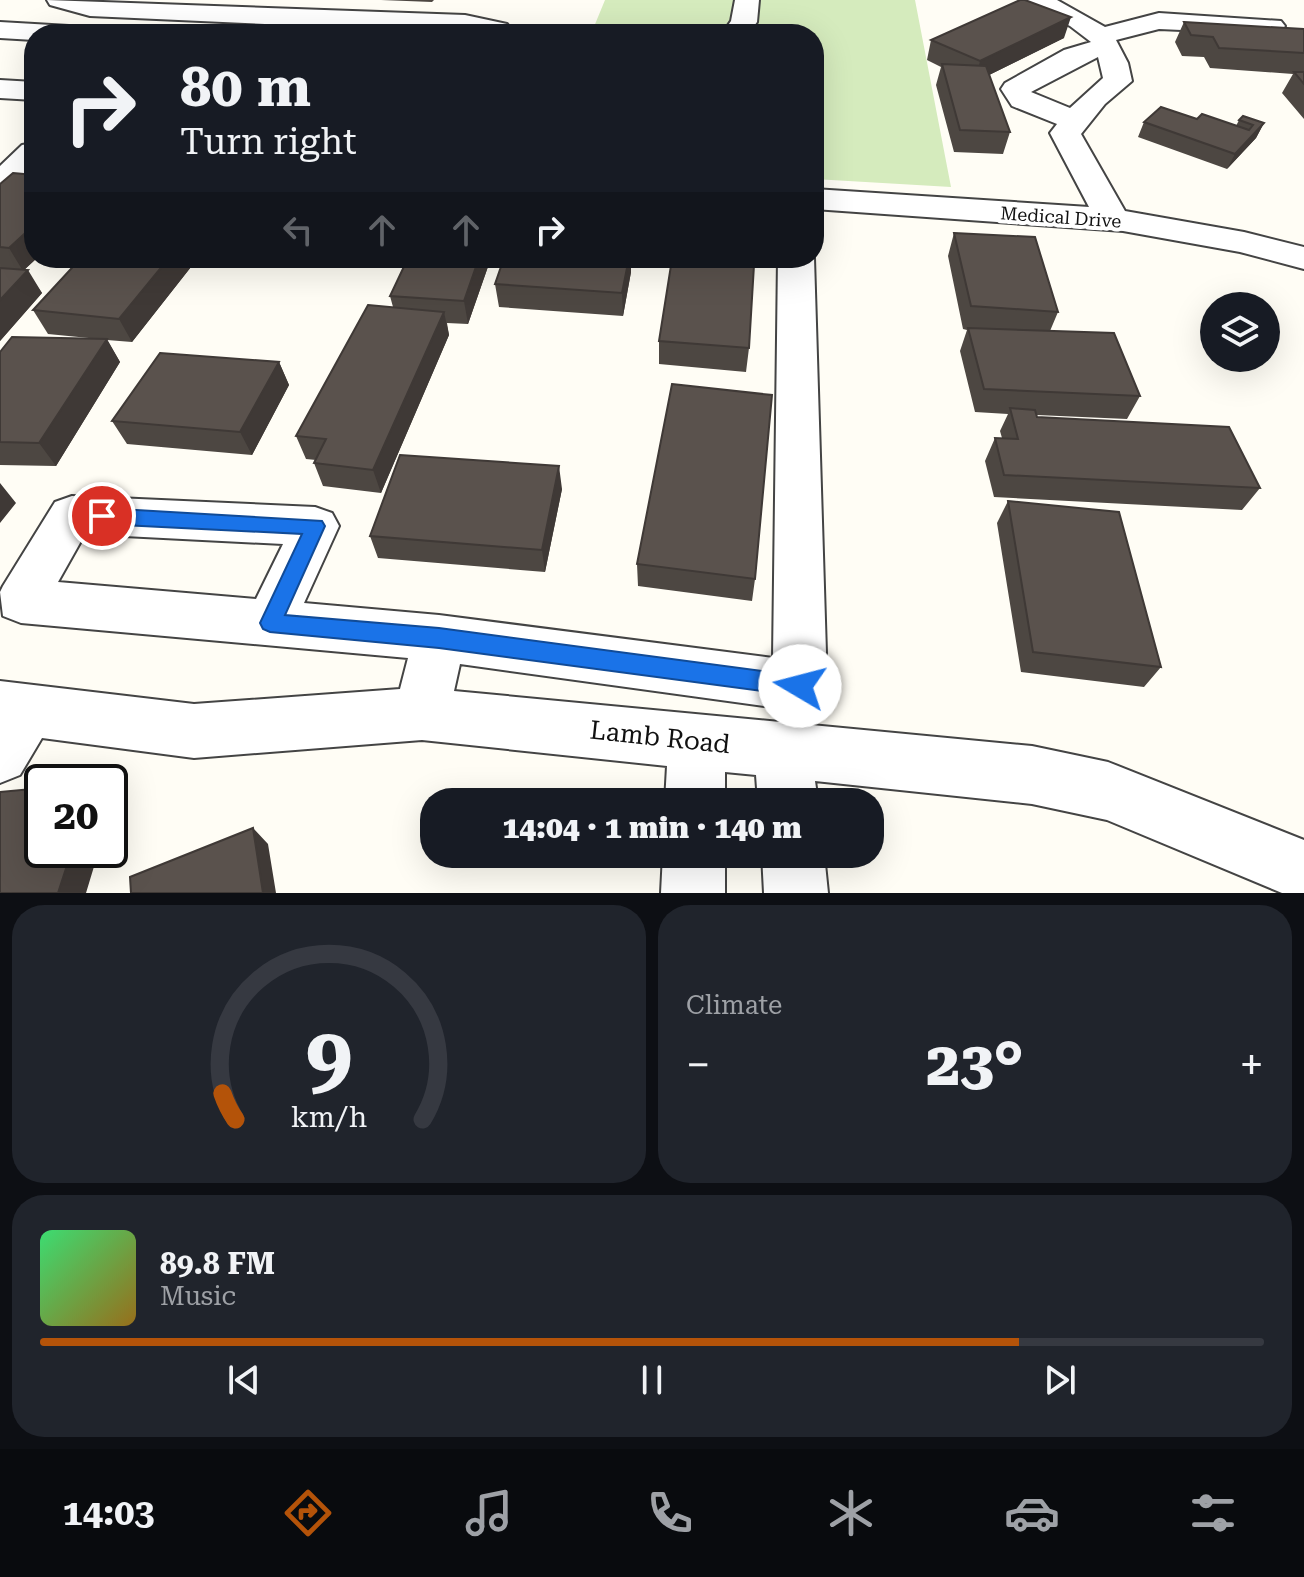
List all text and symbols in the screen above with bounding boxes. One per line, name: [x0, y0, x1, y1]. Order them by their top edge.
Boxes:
text: 80 m: [180, 54, 311, 120]
icon: right: [48, 56, 152, 160]
text: Turn right: [180, 121, 357, 163]
street label: Medical Drive: [1000, 202, 1122, 232]
icon: left: [276, 208, 320, 252]
icon: ahead: [360, 208, 404, 252]
icon: ahead: [444, 208, 488, 252]
icon: right: [528, 208, 572, 252]
map controls: [1200, 292, 1280, 372]
button: layers: [1200, 292, 1280, 372]
pin: [68, 482, 136, 550]
icon: arrive: [80, 494, 124, 538]
position arrow: [758, 644, 842, 728]
street label: Lamb Road: [588, 715, 732, 759]
speed limit sign: 20: [24, 764, 128, 868]
text: 14:04 · 1 min · 140 m: [502, 810, 802, 845]
text: Climate: [686, 990, 782, 1020]
text: 9: [306, 1009, 352, 1106]
text: 23°: [926, 1029, 1024, 1100]
text: −: [686, 1039, 711, 1091]
text: +: [1239, 1039, 1264, 1091]
text: km/h: [291, 1100, 367, 1134]
text: 89.8 FM: [160, 1246, 275, 1281]
text: Music: [160, 1281, 236, 1311]
icon: previous: [222, 1358, 266, 1402]
icon: pause: [630, 1358, 674, 1402]
icon: next: [1038, 1358, 1082, 1402]
icon: directions: [280, 1485, 336, 1541]
icon: music: [461, 1485, 517, 1541]
icon: phone: [642, 1485, 698, 1541]
icon: climate: [823, 1485, 879, 1541]
icon: car: [1004, 1485, 1060, 1541]
icon: filters: [1185, 1485, 1241, 1541]
text: 14:03: [63, 1492, 154, 1534]

